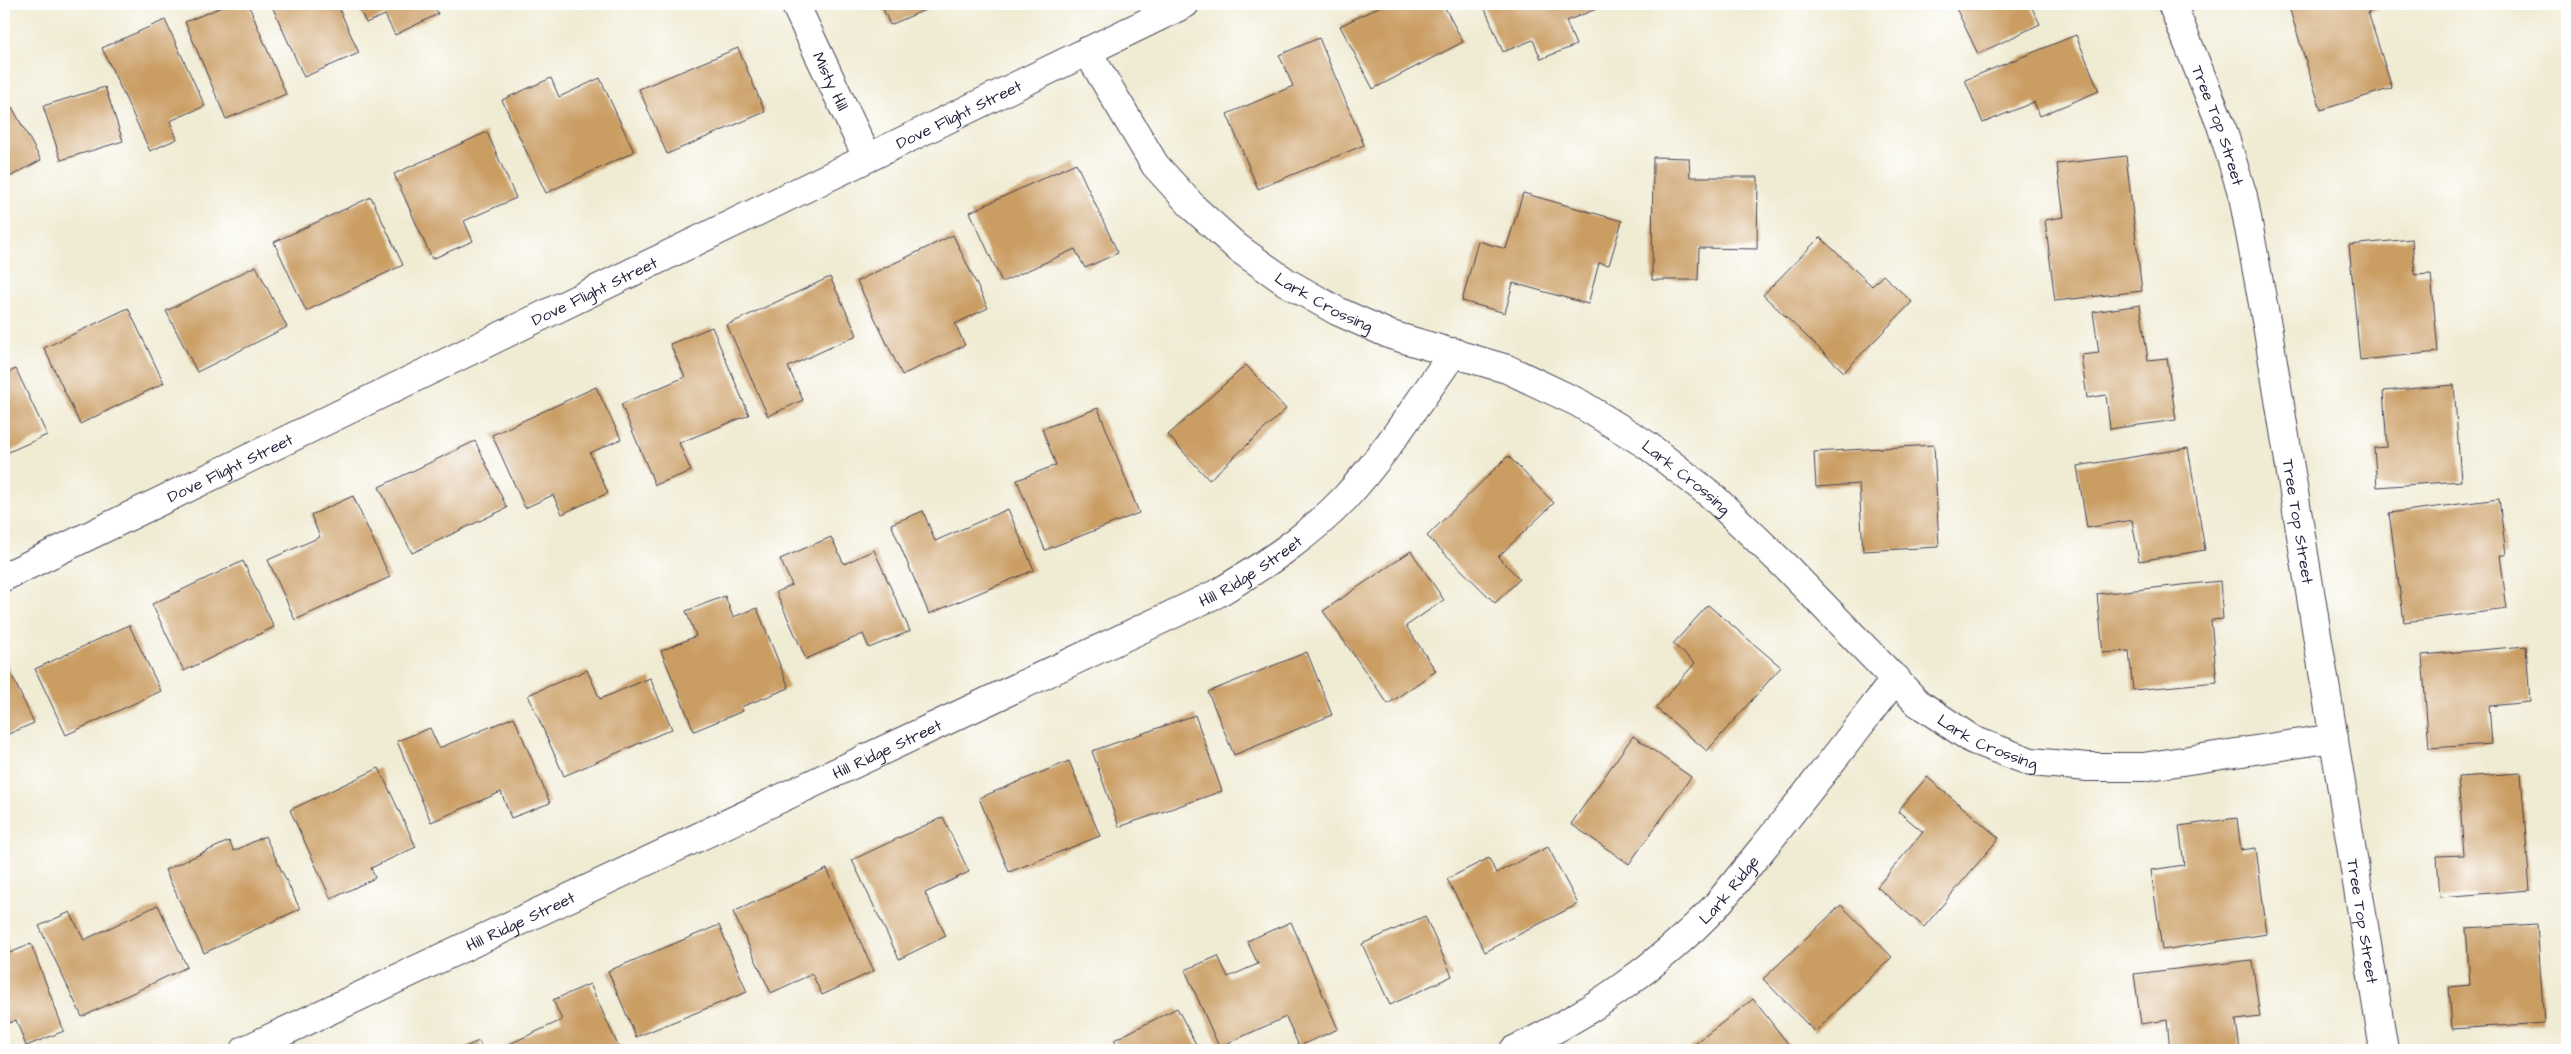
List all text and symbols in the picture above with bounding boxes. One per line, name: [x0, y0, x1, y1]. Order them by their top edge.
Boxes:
street label: Misty Hill: [807, 48, 854, 114]
street label: Tree Top Street: [2186, 62, 2249, 189]
street label: Dove Flight Street: [893, 75, 1026, 155]
street label: Dove Flight Street: [528, 251, 662, 331]
street label: Lark Crossing: [1270, 267, 1376, 338]
street label: Dove Flight Street: [164, 428, 297, 508]
street label: Lark Crossing: [1637, 435, 1735, 521]
street label: Tree Top Street: [2277, 458, 2319, 586]
street label: Hill Ridge Street: [1196, 530, 1307, 612]
street label: Lark Crossing: [1933, 709, 2038, 775]
street label: Hill Ridge Street: [829, 714, 946, 785]
street label: Lark Ridge: [1694, 851, 1765, 929]
street label: Tree Top Street: [2341, 857, 2383, 986]
street label: Hill Ridge Street: [462, 886, 579, 957]

